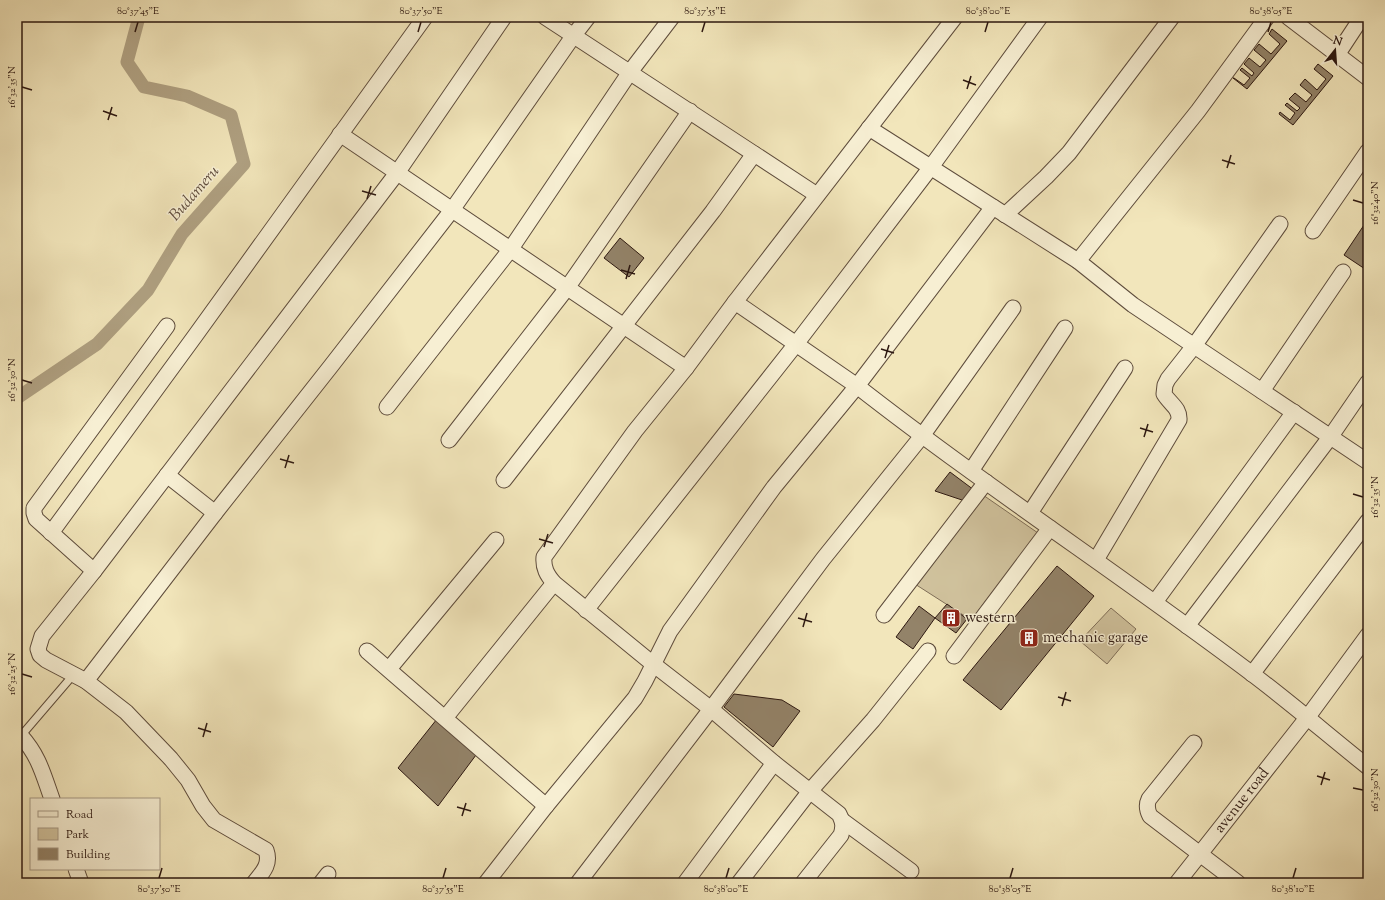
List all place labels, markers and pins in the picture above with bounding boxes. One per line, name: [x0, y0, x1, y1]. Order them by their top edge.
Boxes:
building icon: western: [940, 607, 962, 629]
place label: western: [965, 608, 1015, 629]
building icon: mechanic garage: [1018, 627, 1040, 649]
place label: mechanic garage: [1043, 628, 1148, 649]

